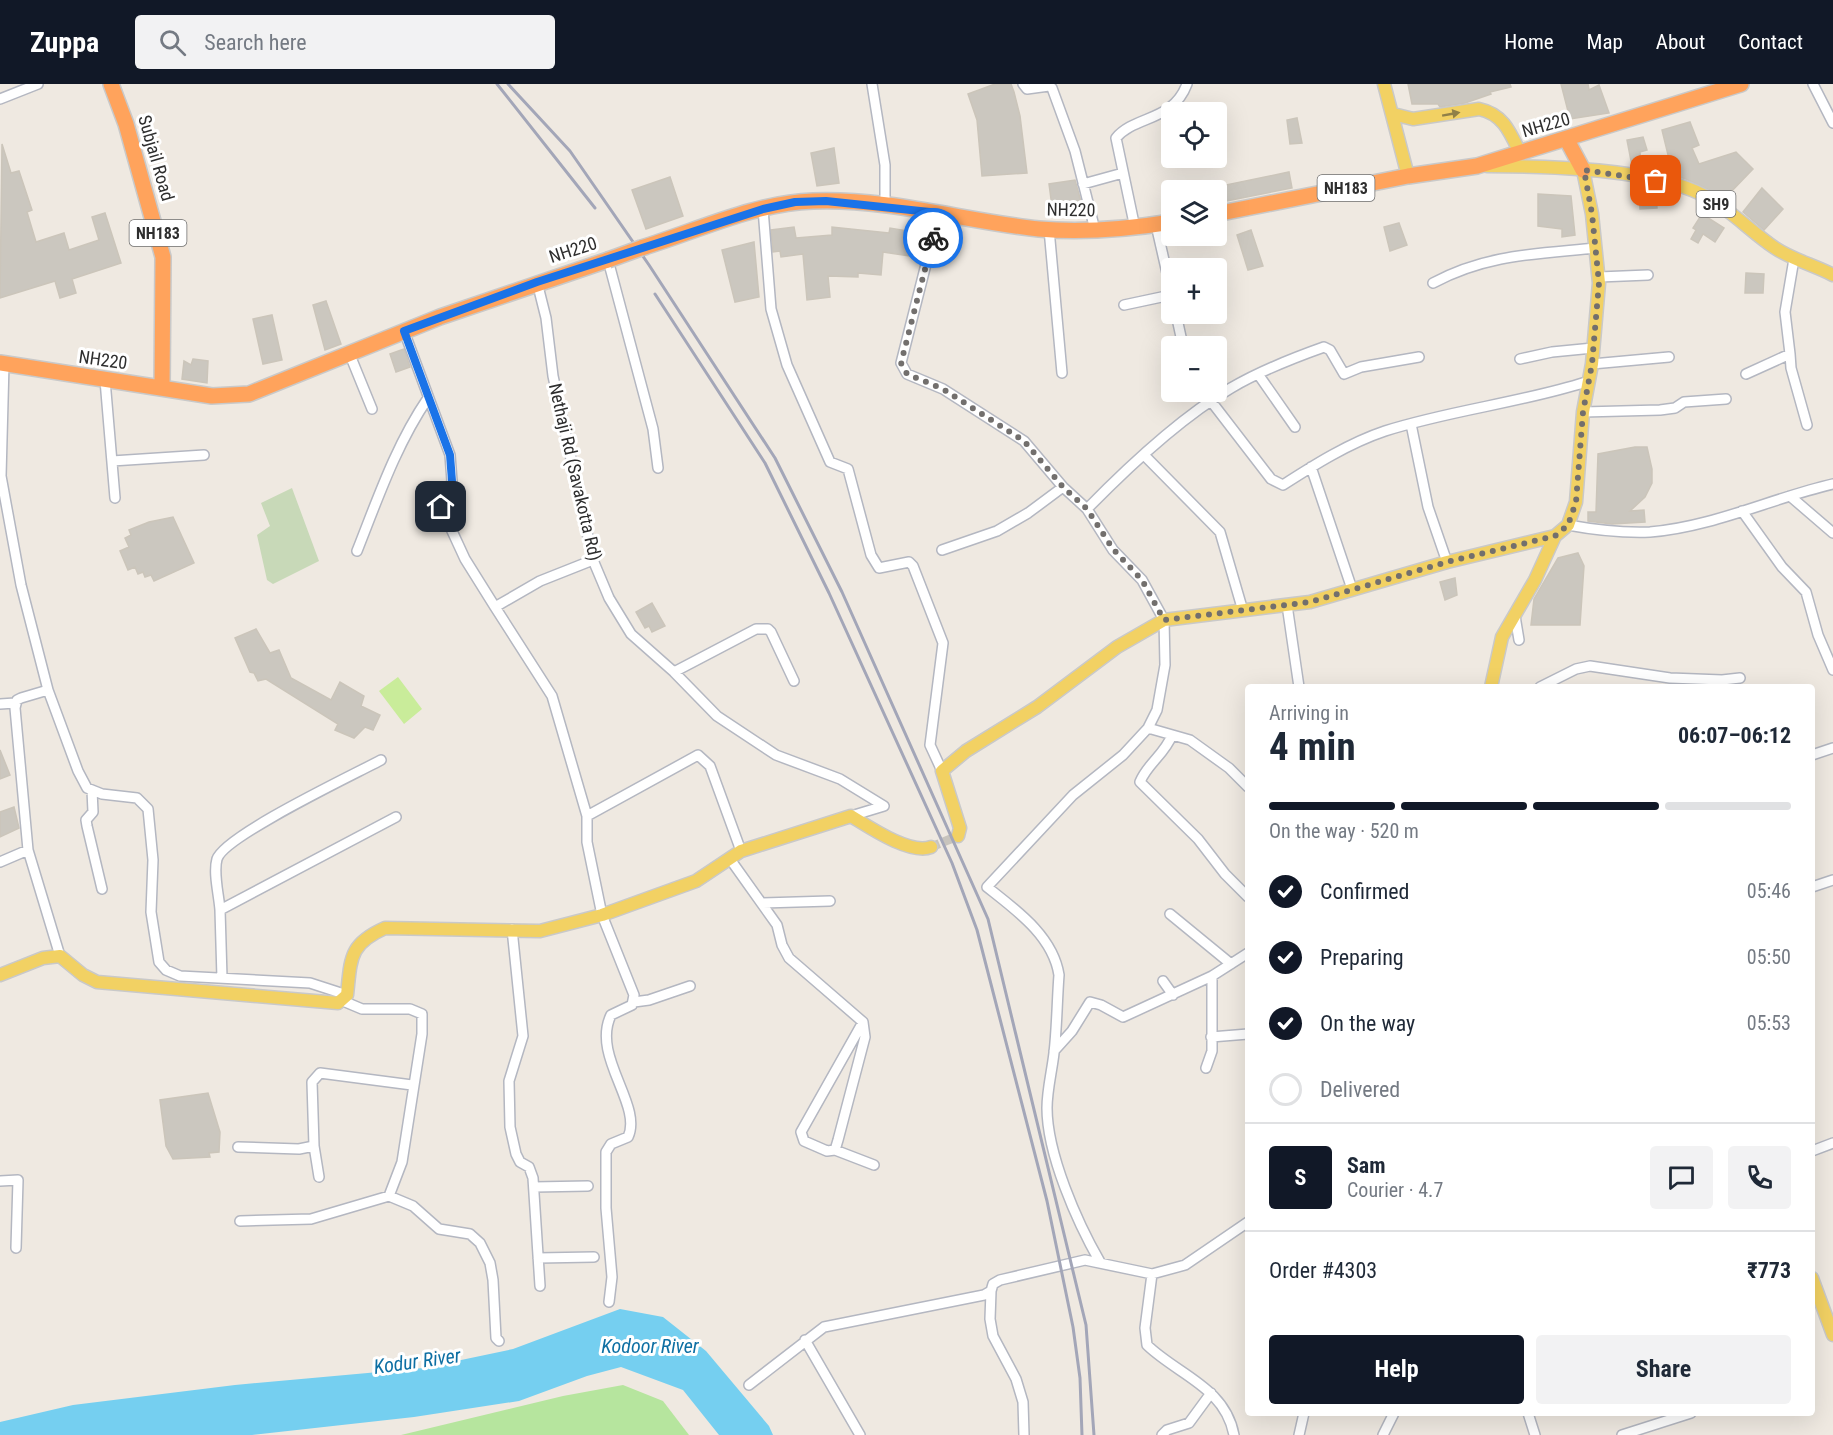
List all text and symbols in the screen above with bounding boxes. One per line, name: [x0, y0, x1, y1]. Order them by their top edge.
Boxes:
search box: [135, 15, 555, 69]
text: Zuppa: [30, 26, 99, 59]
icon: search: [156, 26, 189, 59]
text: Search here: [204, 30, 307, 55]
text: Home: [1504, 30, 1554, 54]
text: Map: [1587, 30, 1623, 54]
text: About: [1656, 30, 1705, 54]
text: Contact: [1738, 30, 1803, 54]
map controls: [1161, 102, 1227, 402]
button: locate: [1161, 102, 1227, 168]
street label: NH220: [1519, 108, 1572, 141]
one-way arrow: [1441, 109, 1460, 118]
street label: Subjail Road: [134, 113, 179, 203]
pin: [1630, 155, 1681, 206]
icon: bag: [1639, 164, 1672, 197]
road number: NH183: [1318, 175, 1374, 201]
button: layers: [1161, 180, 1227, 246]
road number: SH9: [1696, 191, 1736, 217]
street label: NH220: [1046, 199, 1096, 220]
courier: [903, 208, 963, 268]
road number: NH183: [130, 220, 186, 246]
icon: bike: [917, 222, 950, 255]
street label: NH220: [546, 232, 599, 267]
button: +: [1161, 258, 1227, 324]
button: −: [1161, 336, 1227, 402]
street label: NH220: [77, 346, 129, 373]
street label: Nethaji Rd (Savakotta Rd): [544, 381, 606, 563]
pin: [415, 481, 466, 532]
icon: home: [424, 490, 457, 523]
text: Arriving in: [1269, 701, 1349, 725]
text: 06:07–06:12: [1678, 723, 1791, 748]
text: 4 min: [1269, 724, 1356, 770]
text: On the way · 520 m: [1269, 819, 1419, 843]
icon: check: [1269, 875, 1302, 908]
text: Confirmed: [1320, 879, 1409, 904]
text: 05:46: [1747, 879, 1791, 903]
icon: check: [1269, 941, 1302, 974]
text: Preparing: [1320, 945, 1404, 970]
text: 05:50: [1747, 945, 1791, 969]
icon: check: [1269, 1007, 1302, 1040]
text: On the way: [1320, 1011, 1415, 1036]
text: 05:53: [1747, 1011, 1791, 1035]
text: Delivered: [1320, 1077, 1400, 1102]
button: chat: [1650, 1146, 1713, 1209]
button: phone: [1728, 1146, 1791, 1209]
text: Sam: [1347, 1153, 1386, 1178]
text: S: [1295, 1165, 1306, 1190]
text: Courier · 4.7: [1347, 1178, 1443, 1202]
text: Order #4303: [1269, 1258, 1377, 1283]
text: ₹773: [1747, 1258, 1791, 1283]
water label: Kodoor River: [601, 1334, 700, 1358]
button: Help: [1269, 1335, 1524, 1404]
button: Share: [1536, 1335, 1791, 1404]
water label: Kodur River: [372, 1343, 463, 1379]

